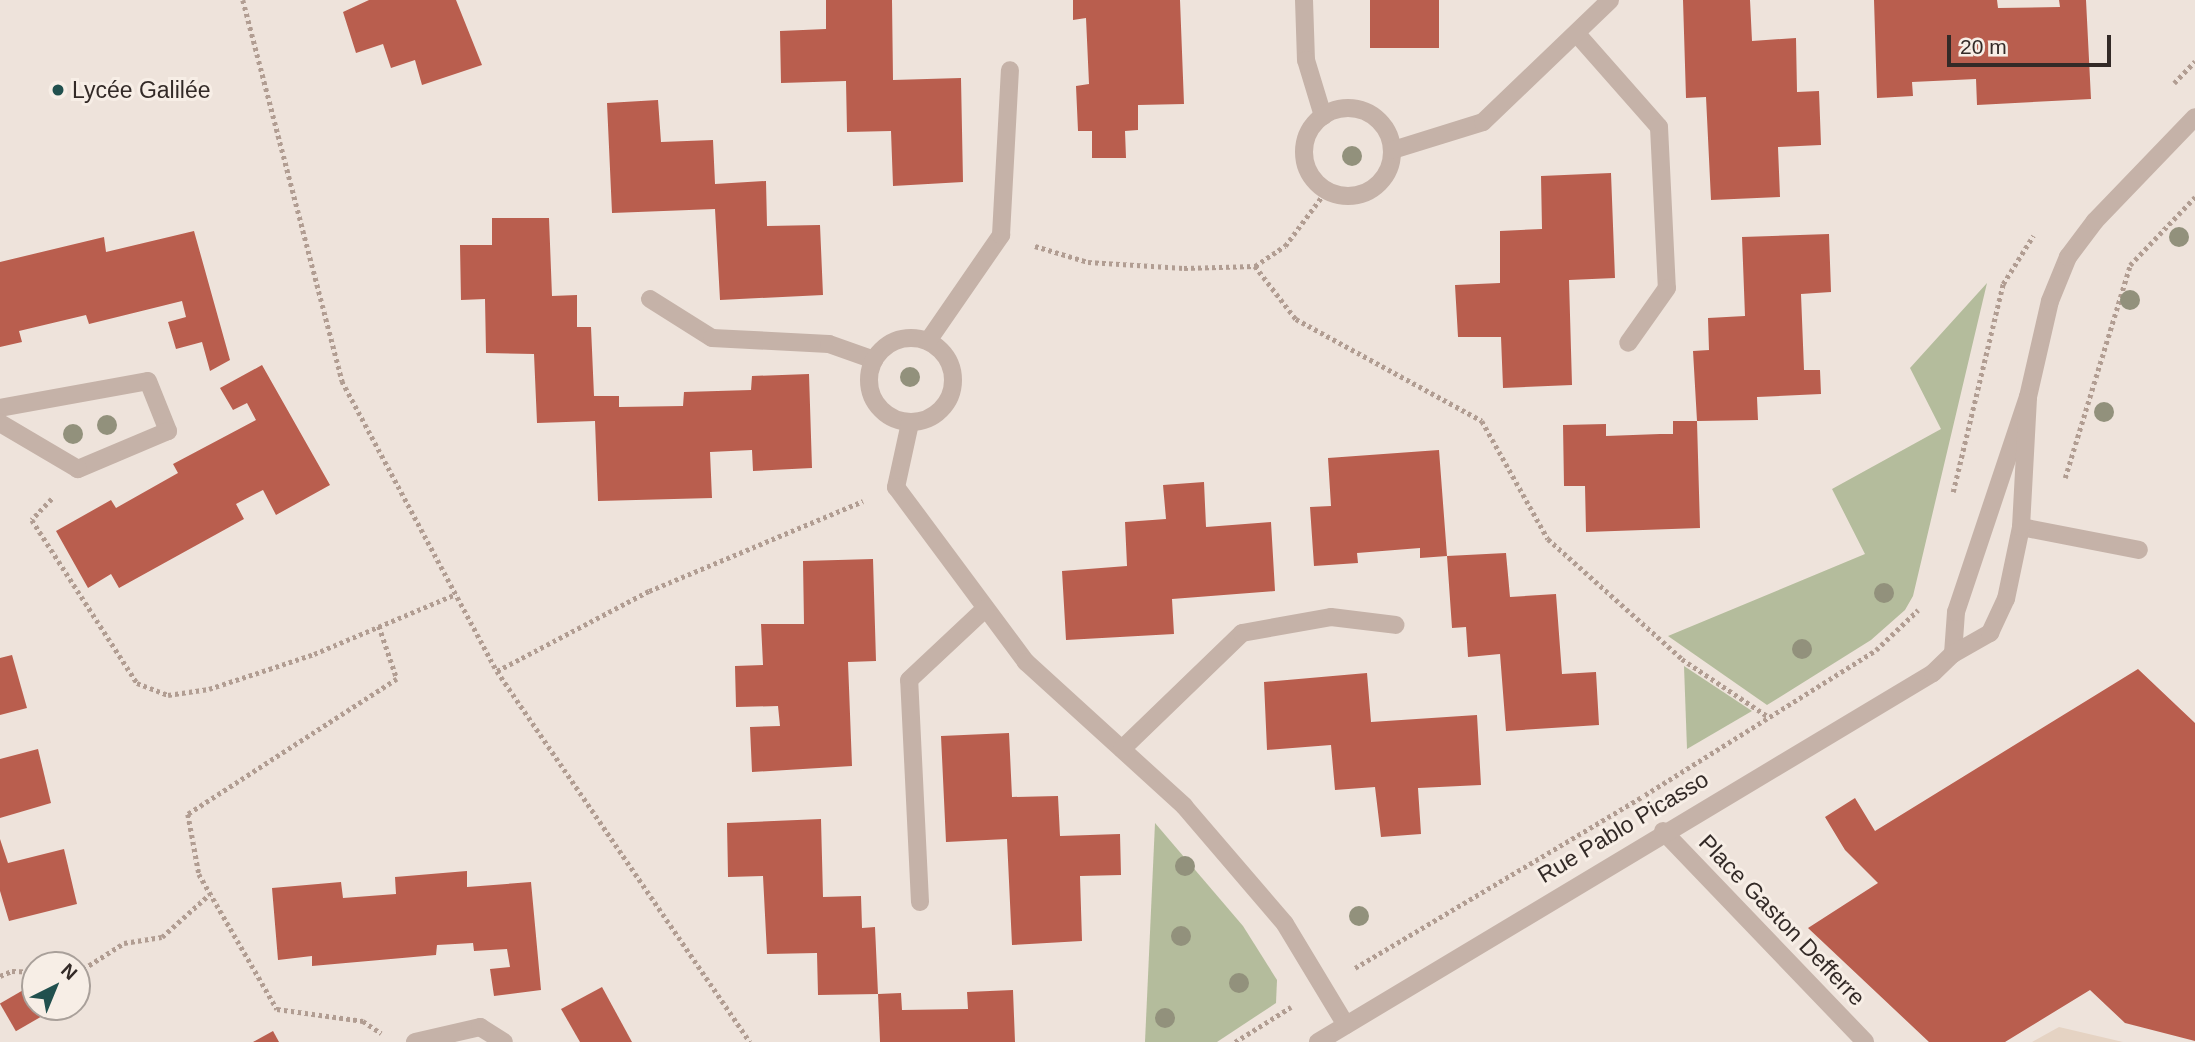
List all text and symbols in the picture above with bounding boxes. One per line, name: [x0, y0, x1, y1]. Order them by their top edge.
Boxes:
scale bar: [1950, 21, 2114, 65]
text: 20 m: [1960, 35, 2007, 58]
place label: Lycée Galilée: [72, 76, 211, 104]
marker: Lycée Galilée: [50, 82, 66, 98]
street label: Rue Pablo Picasso: [1533, 765, 1713, 889]
street label: Place Gaston Defferre: [1693, 829, 1871, 1011]
north arrow: [21, 951, 91, 1021]
text: N: [57, 959, 81, 984]

